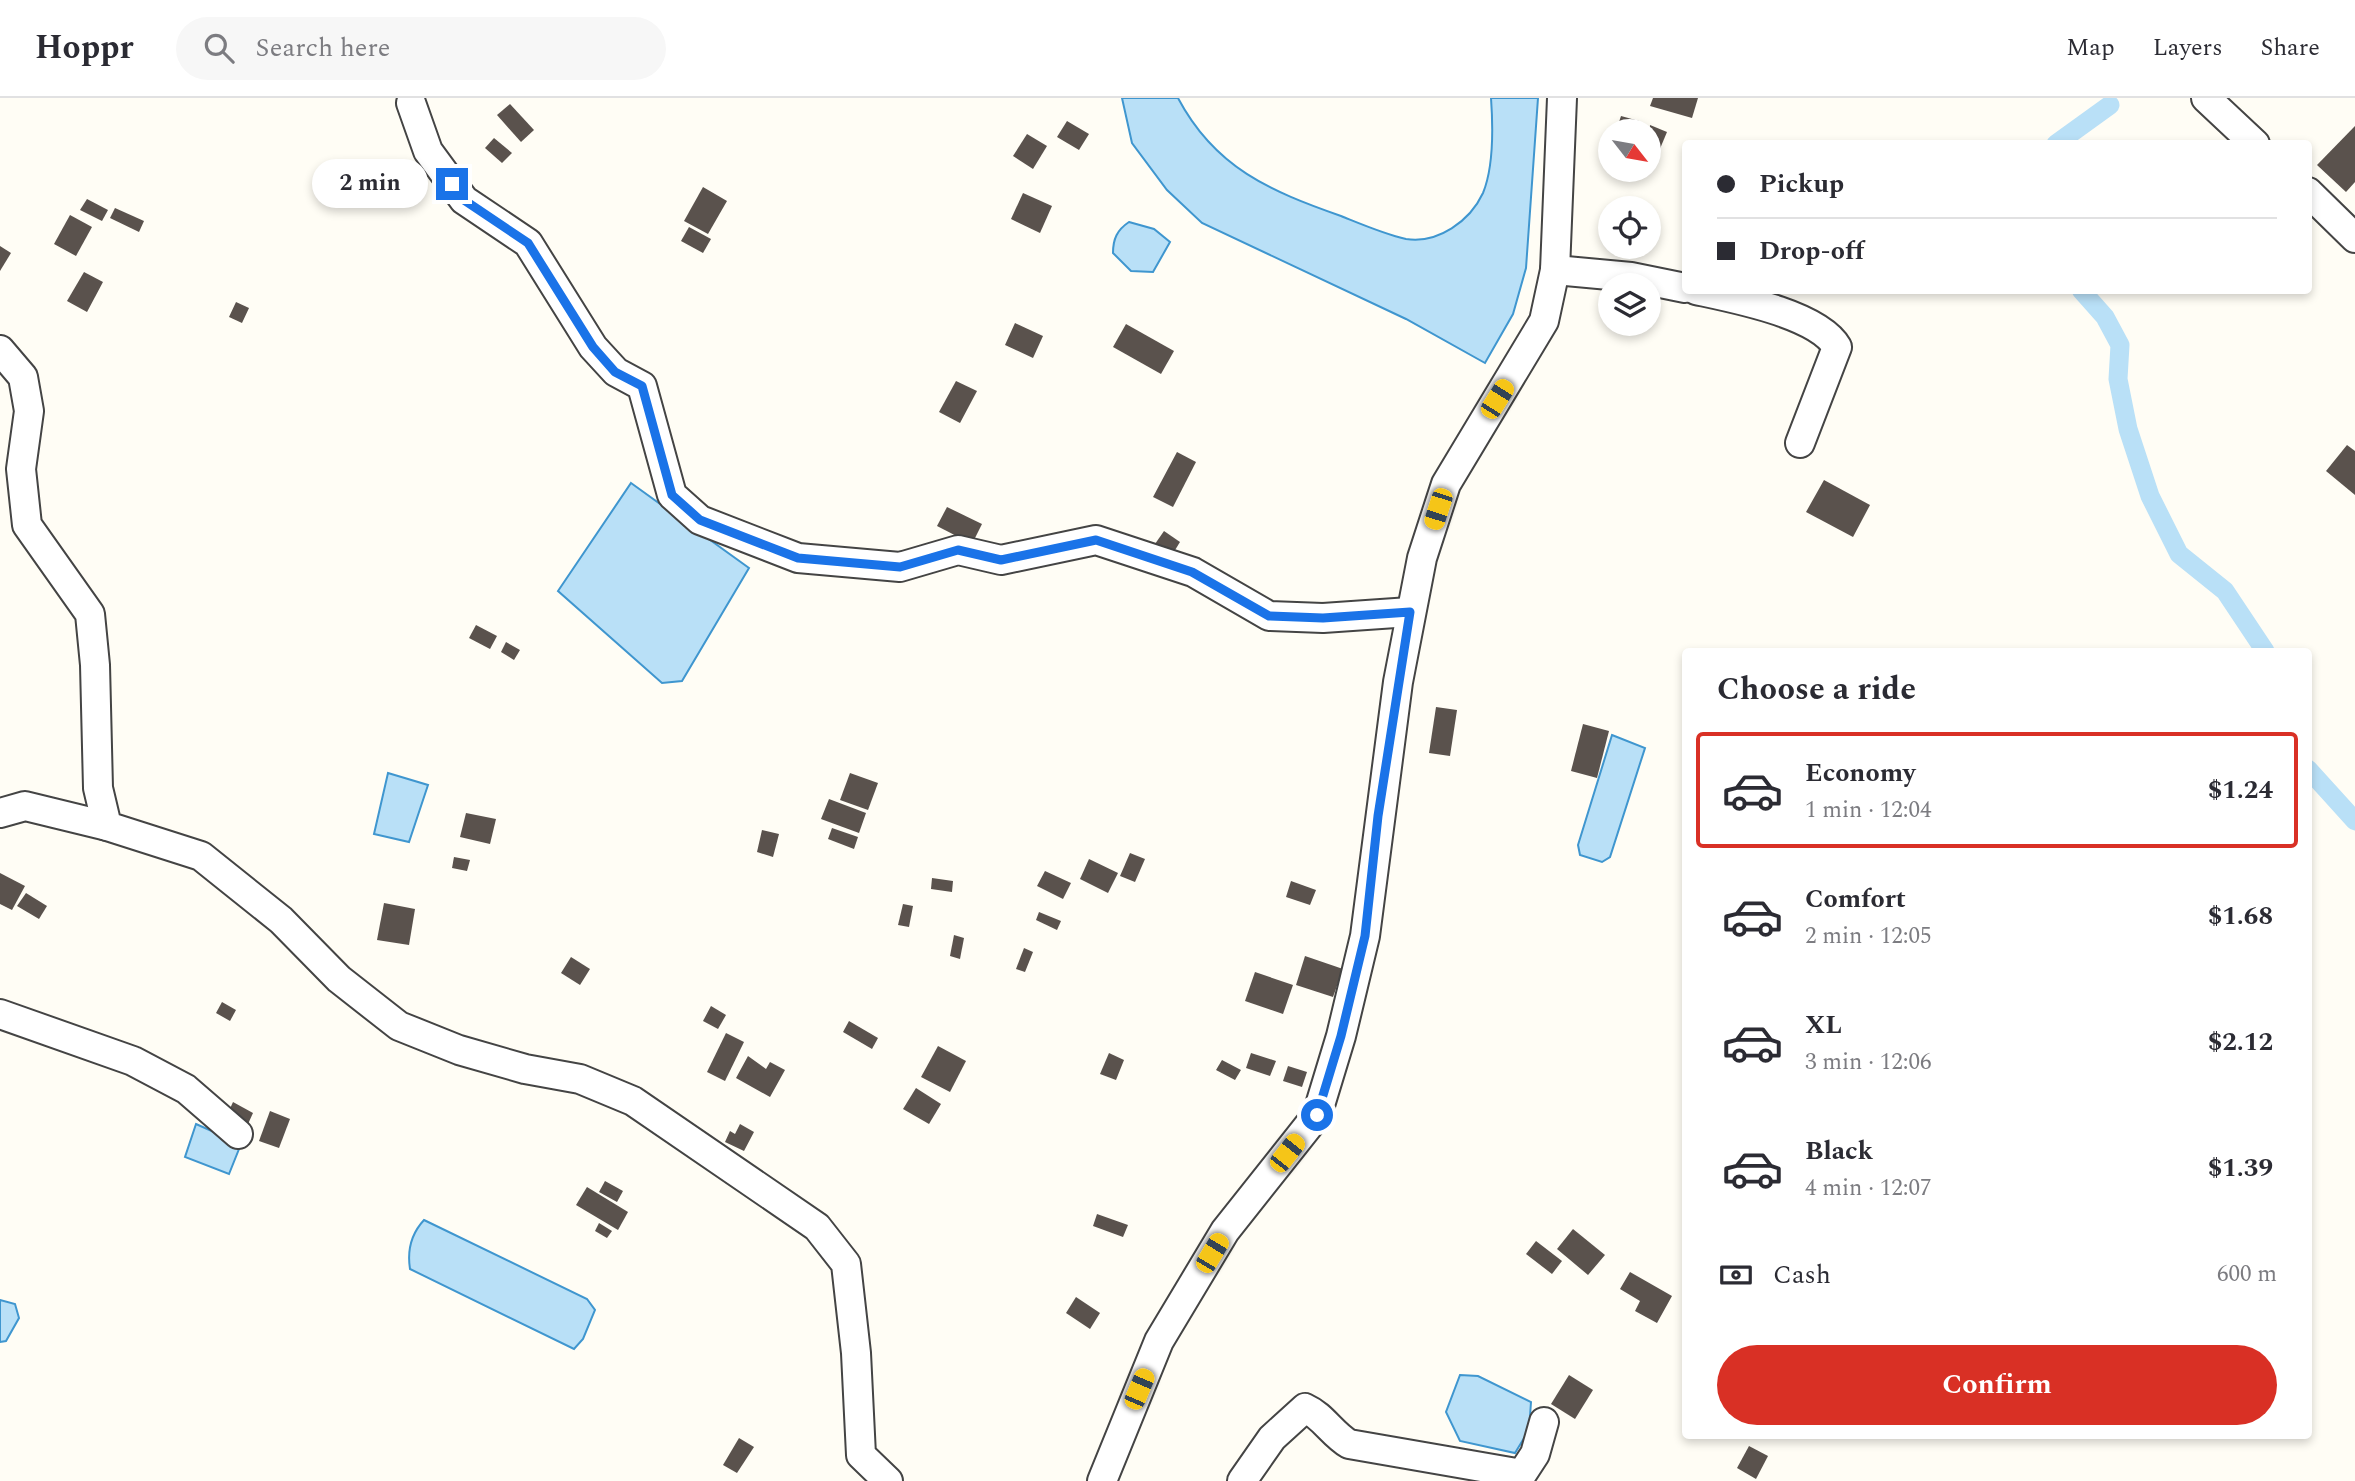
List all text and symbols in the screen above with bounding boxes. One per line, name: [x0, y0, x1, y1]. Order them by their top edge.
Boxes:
search box: [176, 17, 666, 80]
text: Hoppr: [35, 23, 134, 73]
text: Search here: [256, 28, 390, 68]
icon: search: [200, 29, 238, 67]
text: Map: [2066, 30, 2115, 66]
text: Layers: [2153, 30, 2223, 66]
text: Share: [2261, 30, 2320, 66]
north arrow: [1598, 119, 1661, 182]
map controls: [1598, 119, 1661, 336]
callout: 2 min: [312, 160, 428, 208]
text: Pickup: [1759, 164, 1844, 204]
text: 2 min: [339, 166, 401, 201]
route end: [436, 168, 468, 200]
button: locate: [1598, 196, 1661, 259]
text: Drop-off: [1759, 231, 1864, 271]
button: layers: [1598, 273, 1661, 336]
car: [1477, 376, 1518, 422]
car: [1422, 486, 1455, 532]
text: Choose a ride: [1717, 665, 1916, 714]
text: Economy: [1805, 753, 1915, 793]
icon: car: [1721, 759, 1784, 822]
text: $1.24: [2208, 770, 2273, 810]
text: 1 min · 12:04: [1805, 793, 1932, 828]
text: Comfort: [1805, 879, 1906, 919]
icon: car: [1721, 885, 1784, 948]
text: $1.68: [2208, 896, 2273, 936]
text: 2 min · 12:05: [1805, 919, 1932, 954]
text: XL: [1805, 1005, 1842, 1045]
icon: car: [1721, 1011, 1784, 1074]
text: $2.12: [2208, 1022, 2273, 1062]
text: 3 min · 12:06: [1805, 1045, 1932, 1080]
route start: [1301, 1099, 1333, 1131]
car: [1266, 1130, 1309, 1176]
text: Black: [1805, 1131, 1873, 1171]
icon: car: [1721, 1137, 1784, 1200]
text: $1.39: [2208, 1148, 2273, 1188]
text: 4 min · 12:07: [1805, 1171, 1932, 1206]
car: [1193, 1230, 1232, 1276]
text: Cash: [1773, 1255, 1831, 1295]
icon: cash: [1717, 1256, 1755, 1294]
text: 600 m: [2217, 1257, 2277, 1292]
button: Confirm: [1717, 1345, 2277, 1425]
car: [1122, 1366, 1157, 1412]

